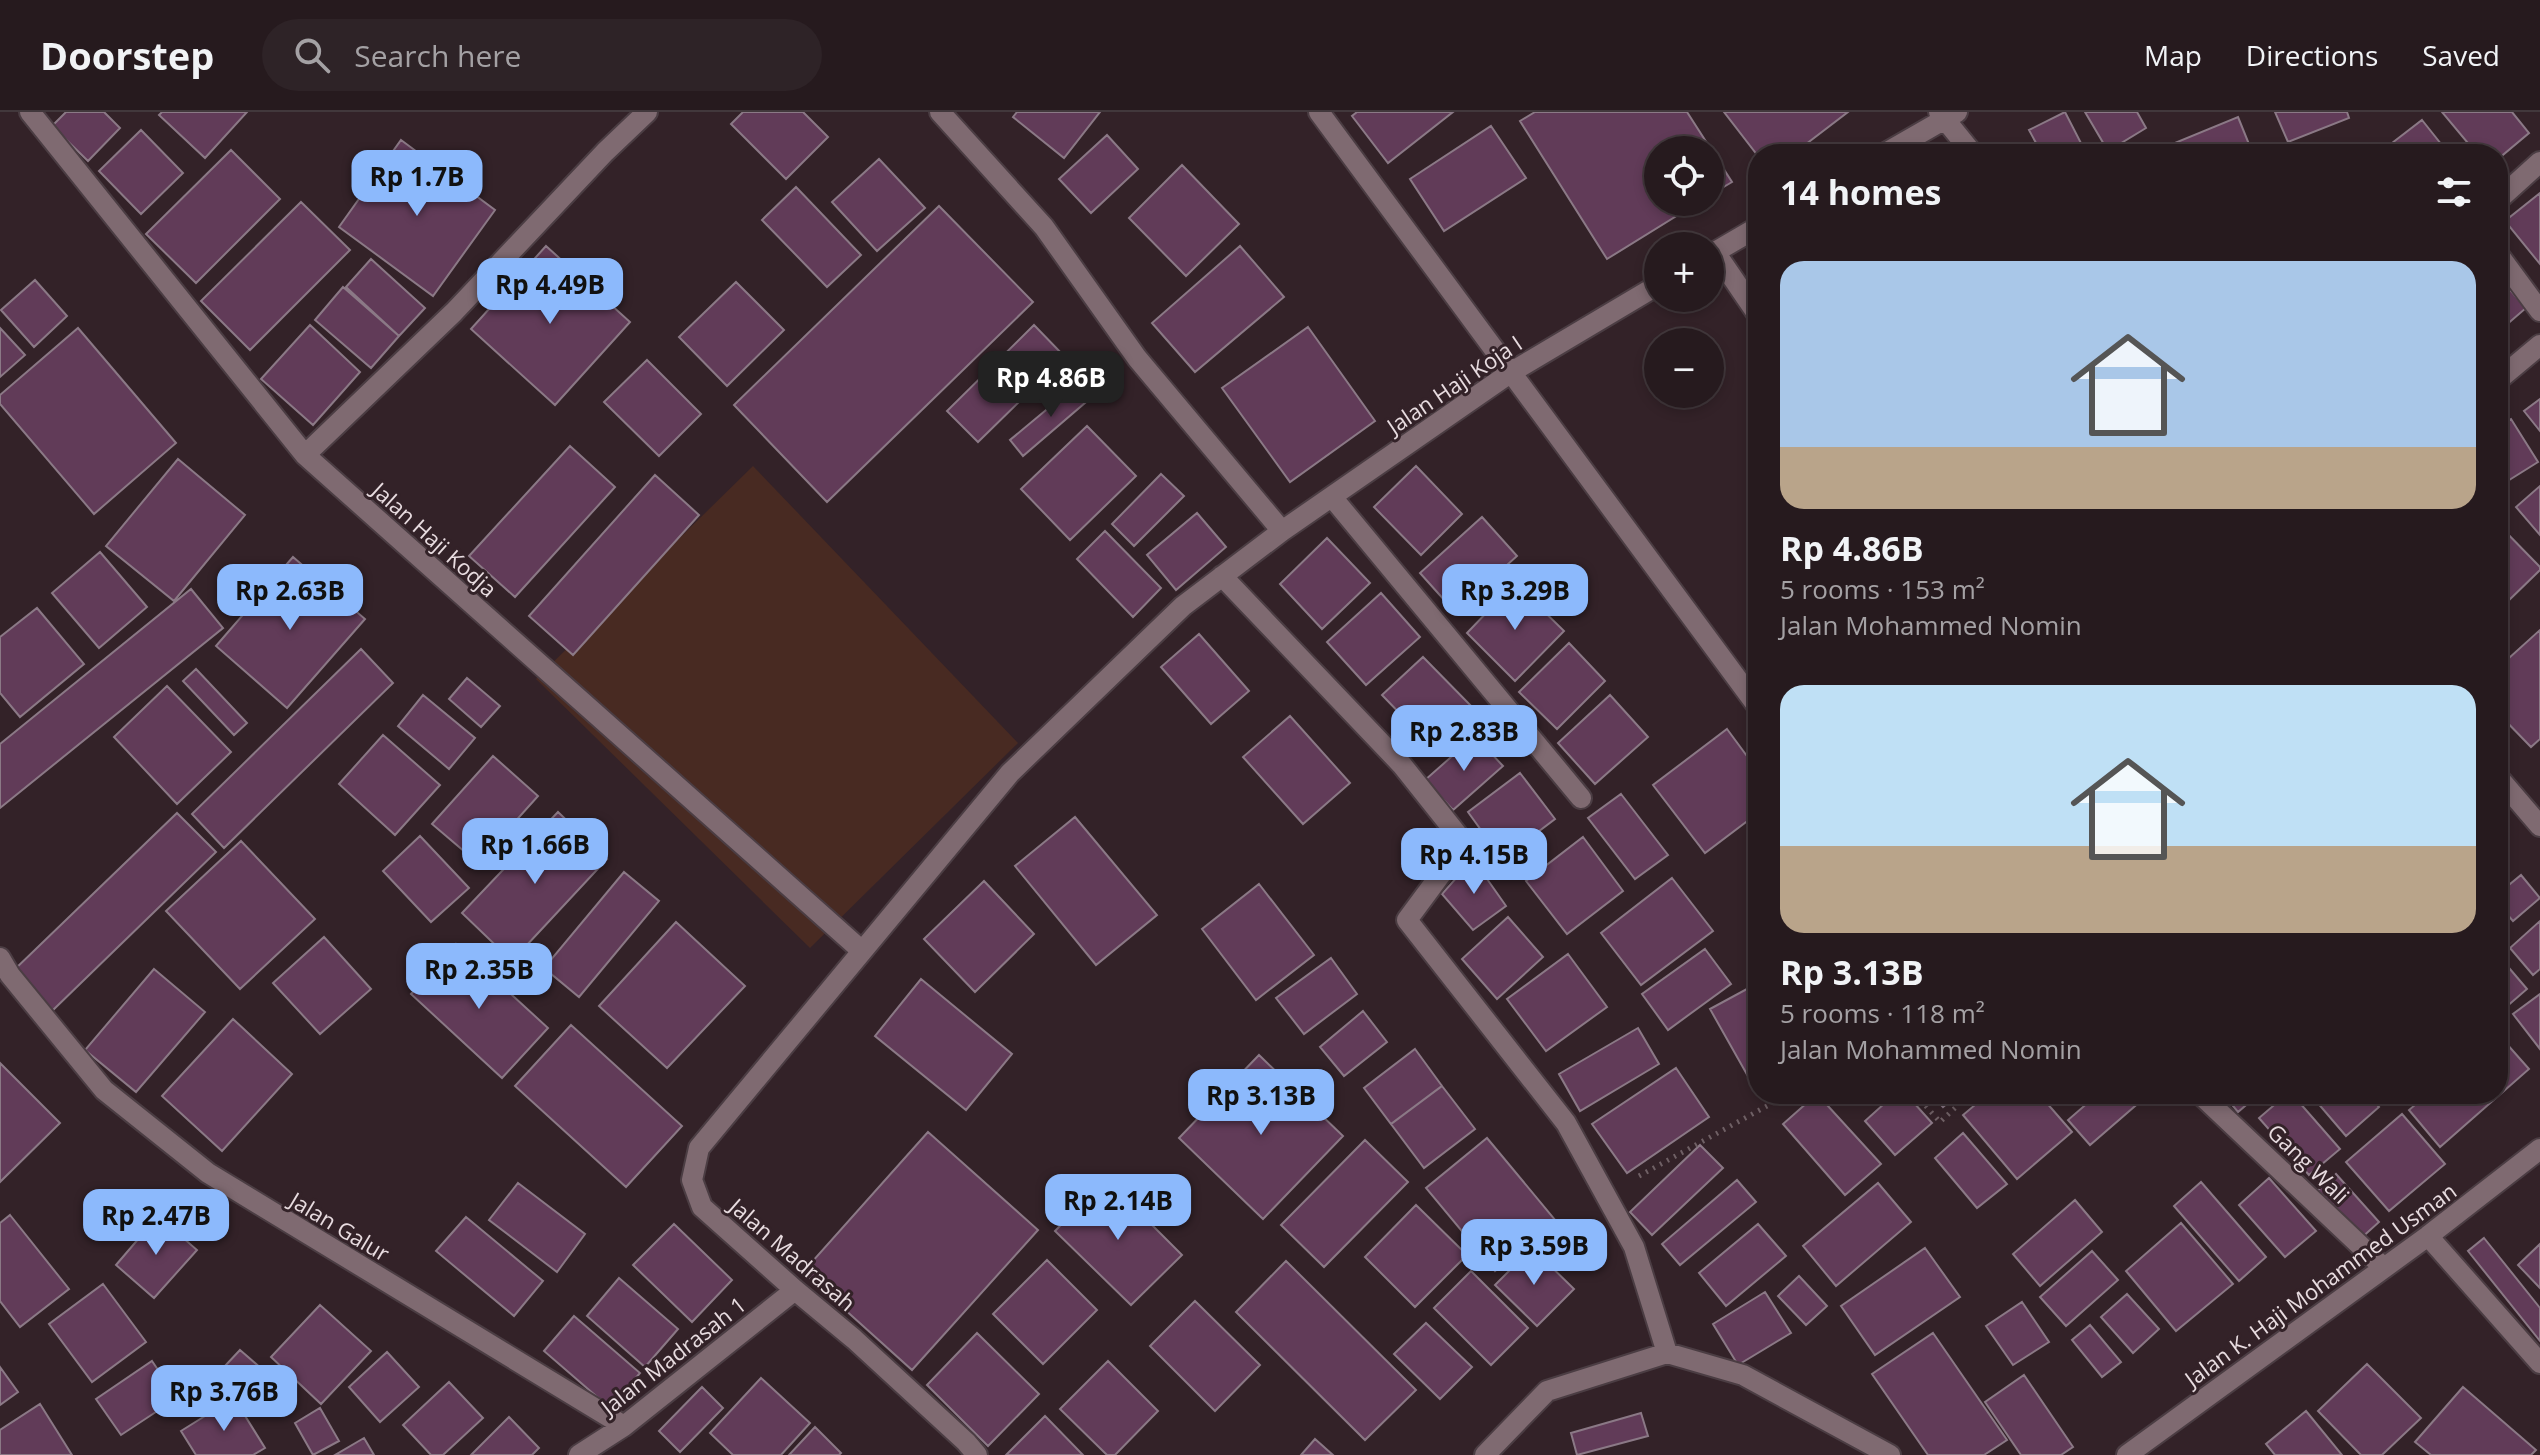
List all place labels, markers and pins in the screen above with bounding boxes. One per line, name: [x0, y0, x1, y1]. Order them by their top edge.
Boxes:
pin: Rp 1.7B: [343, 150, 491, 218]
pin: Rp 4.49B: [467, 258, 633, 326]
pin: Rp 4.86B: [968, 351, 1134, 419]
pin: Rp 2.63B: [207, 564, 373, 632]
pin: Rp 3.29B: [1432, 564, 1598, 632]
pin: Rp 2.83B: [1381, 705, 1547, 773]
pin: Rp 1.66B: [452, 818, 618, 886]
pin: Rp 4.15B: [1391, 828, 1557, 896]
pin: Rp 2.35B: [396, 943, 562, 1011]
pin: Rp 3.13B: [1178, 1069, 1344, 1137]
pin: Rp 2.14B: [1035, 1174, 1201, 1242]
pin: Rp 2.47B: [73, 1189, 239, 1257]
pin: Rp 3.59B: [1451, 1219, 1617, 1287]
pin: Rp 3.76B: [141, 1365, 307, 1433]

